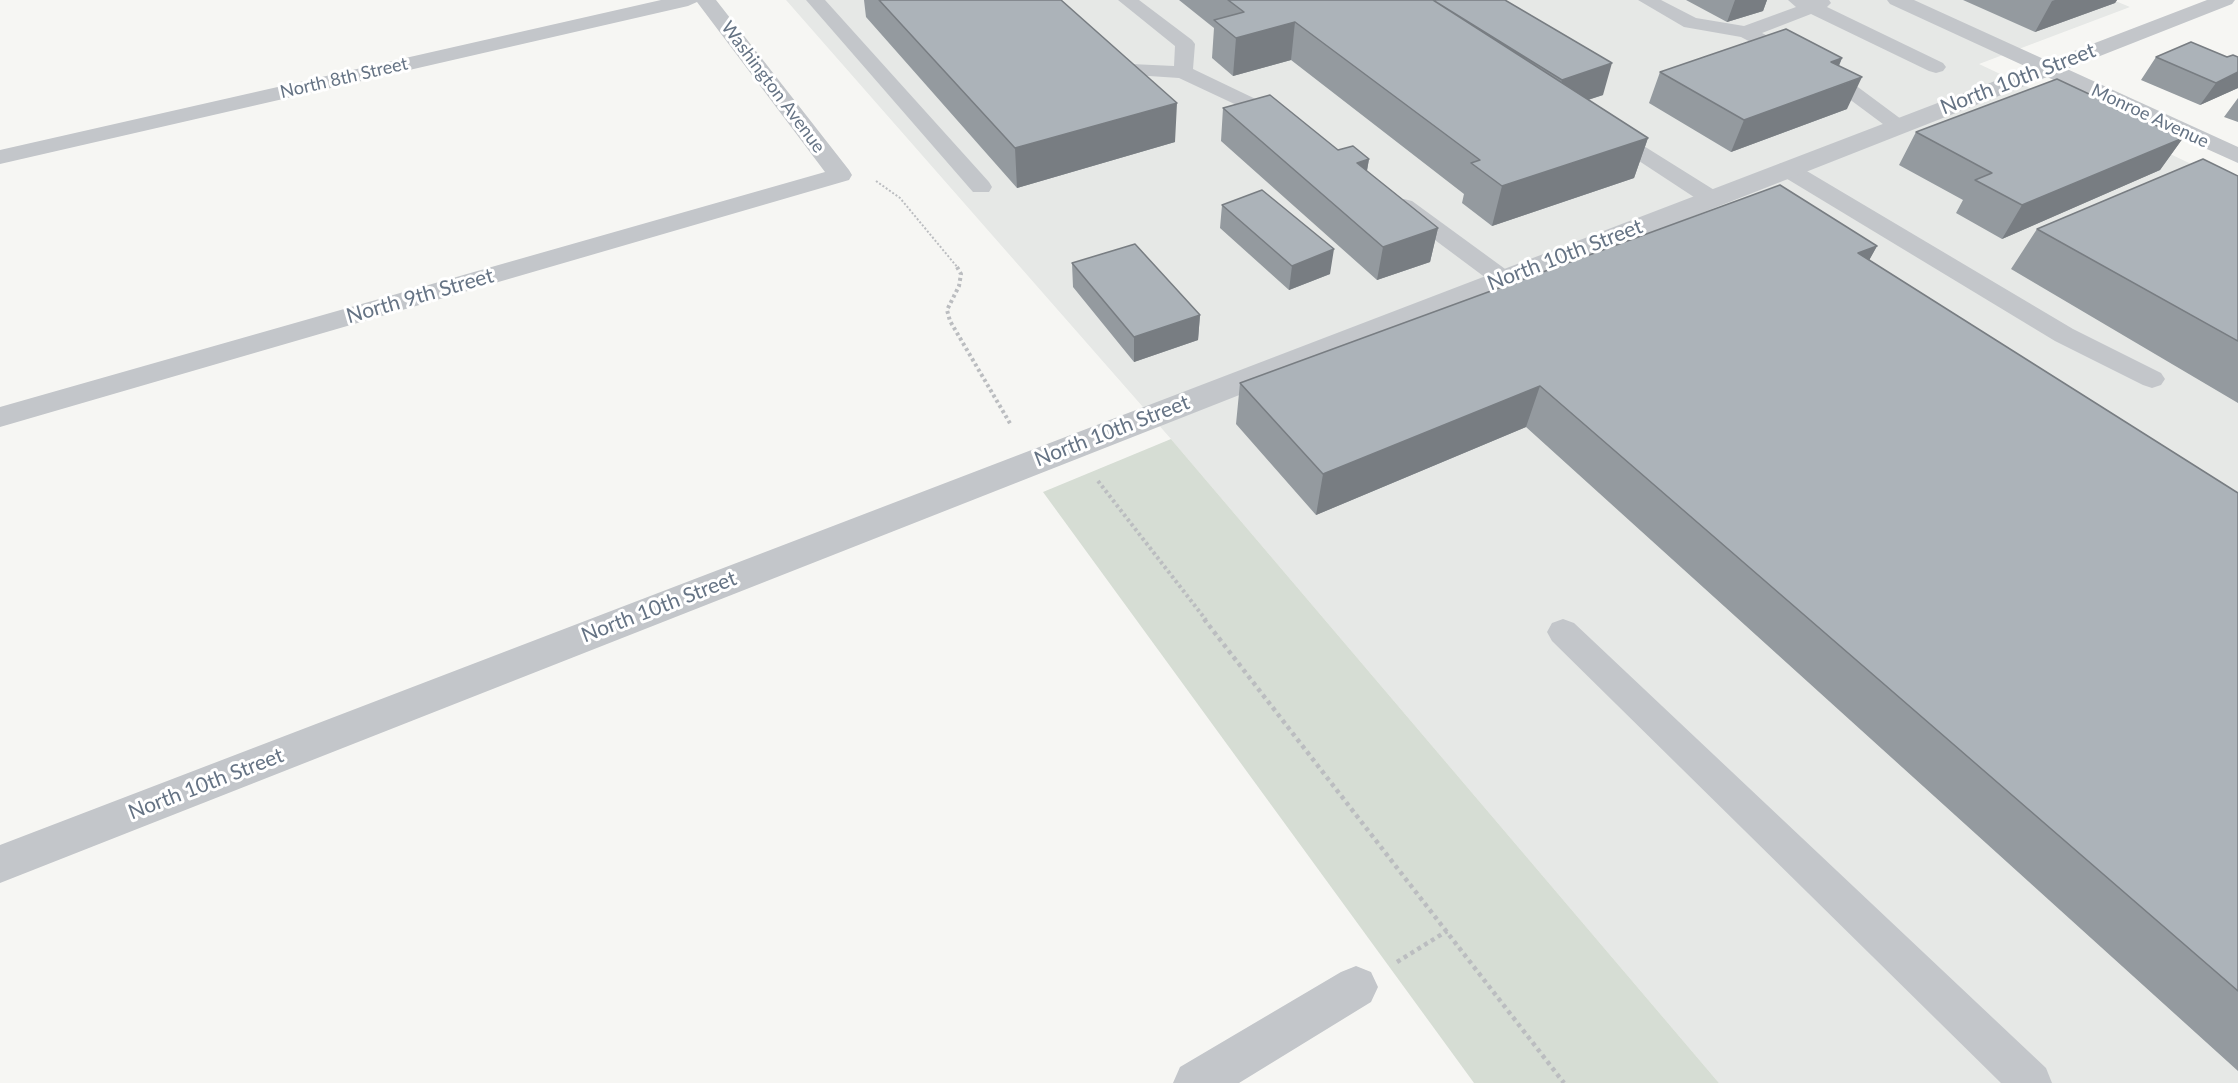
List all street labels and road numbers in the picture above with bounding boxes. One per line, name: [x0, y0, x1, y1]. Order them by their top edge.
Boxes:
street label: Washington Avenue: [717, 17, 829, 157]
street label: North 10th Street: [1937, 38, 2099, 120]
street label: North 8th Street: [278, 53, 410, 103]
street label: Monroe Avenue: [2088, 79, 2212, 153]
street label: North 10th Street: [1484, 214, 1646, 296]
street label: North 9th Street: [343, 263, 497, 329]
street label: North 10th Street: [1031, 390, 1193, 472]
street label: North 10th Street: [578, 566, 740, 648]
street label: North 10th Street: [125, 743, 287, 825]

